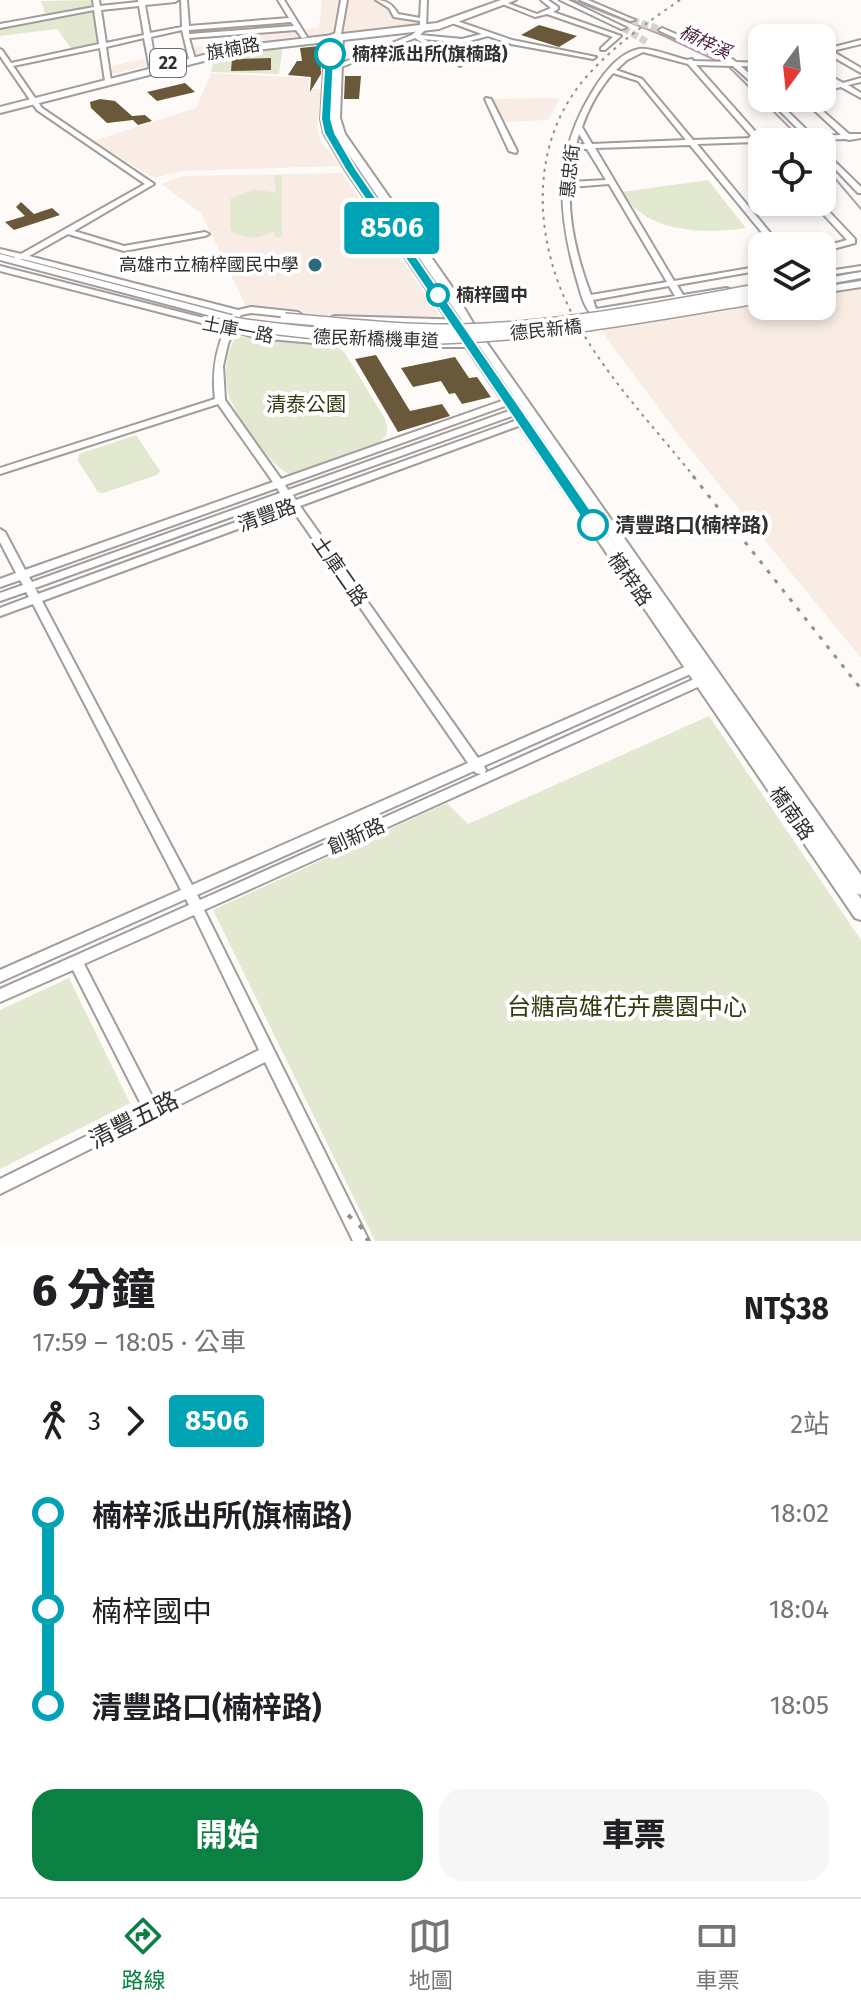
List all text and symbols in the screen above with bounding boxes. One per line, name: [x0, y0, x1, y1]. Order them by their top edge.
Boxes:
water label: 楠梓溪: [676, 21, 737, 65]
north arrow: [748, 24, 836, 112]
map controls: [748, 24, 836, 320]
street label: 旗楠路: [205, 33, 261, 65]
marker: 楠梓派出所(旗楠路): [315, 39, 345, 69]
place label: 楠梓派出所(旗楠路): [352, 43, 508, 65]
road number: 22: [150, 49, 186, 77]
button: locate: [748, 128, 836, 216]
street label: 惠忠街: [556, 143, 584, 199]
line badge: 8506: [336, 202, 448, 254]
text: 8506: [360, 211, 424, 244]
button: layers: [748, 232, 836, 320]
place label: 高雄市立楠梓國民中學: [119, 254, 299, 276]
marker: 高雄市立楠梓國民中學: [306, 256, 324, 274]
marker: 楠梓國中: [427, 284, 449, 306]
place label: 楠梓國中: [456, 284, 528, 306]
street label: 土庫一路: [201, 312, 275, 348]
street label: 德民新橋: [509, 315, 583, 345]
street label: 德民新橋機車道: [313, 326, 439, 352]
park label: 清泰公園: [266, 392, 346, 416]
street label: 清豐路: [235, 493, 299, 537]
marker: 清豐路口(楠梓路): [578, 510, 608, 540]
place label: 清豐路口(楠梓路): [615, 513, 768, 537]
street label: 土庫二路: [307, 531, 373, 611]
street label: 楠梓路: [603, 548, 657, 610]
street label: 橋南路: [765, 782, 819, 844]
street label: 創新路: [324, 813, 388, 859]
park label: 台糖高雄花卉農園中心: [507, 993, 747, 1021]
street label: 清豐五路: [85, 1086, 183, 1154]
text: 6 分鐘: [32, 1264, 155, 1317]
text: NT$38: [744, 1291, 829, 1327]
text: 17:59 – 18:05 · 公車: [32, 1327, 246, 1358]
icon: walk: [32, 1399, 76, 1443]
icon: forward: [113, 1399, 157, 1443]
text: 8506: [185, 1404, 248, 1437]
text: 3: [88, 1406, 101, 1437]
text: 2站: [790, 1409, 829, 1440]
text: 楠梓派出所(旗楠路): [92, 1498, 352, 1534]
text: 18:02: [770, 1498, 829, 1529]
text: 楠梓國中: [92, 1594, 212, 1630]
text: 18:04: [769, 1594, 829, 1625]
text: 清豐路口(楠梓路): [92, 1690, 322, 1726]
text: 18:05: [770, 1690, 829, 1721]
button: 開始: [32, 1789, 423, 1881]
button: 車票: [439, 1789, 829, 1881]
tab: 路線: [121, 1914, 166, 1994]
tab: 地圖: [408, 1914, 453, 1994]
tab: 車票: [695, 1914, 740, 1994]

